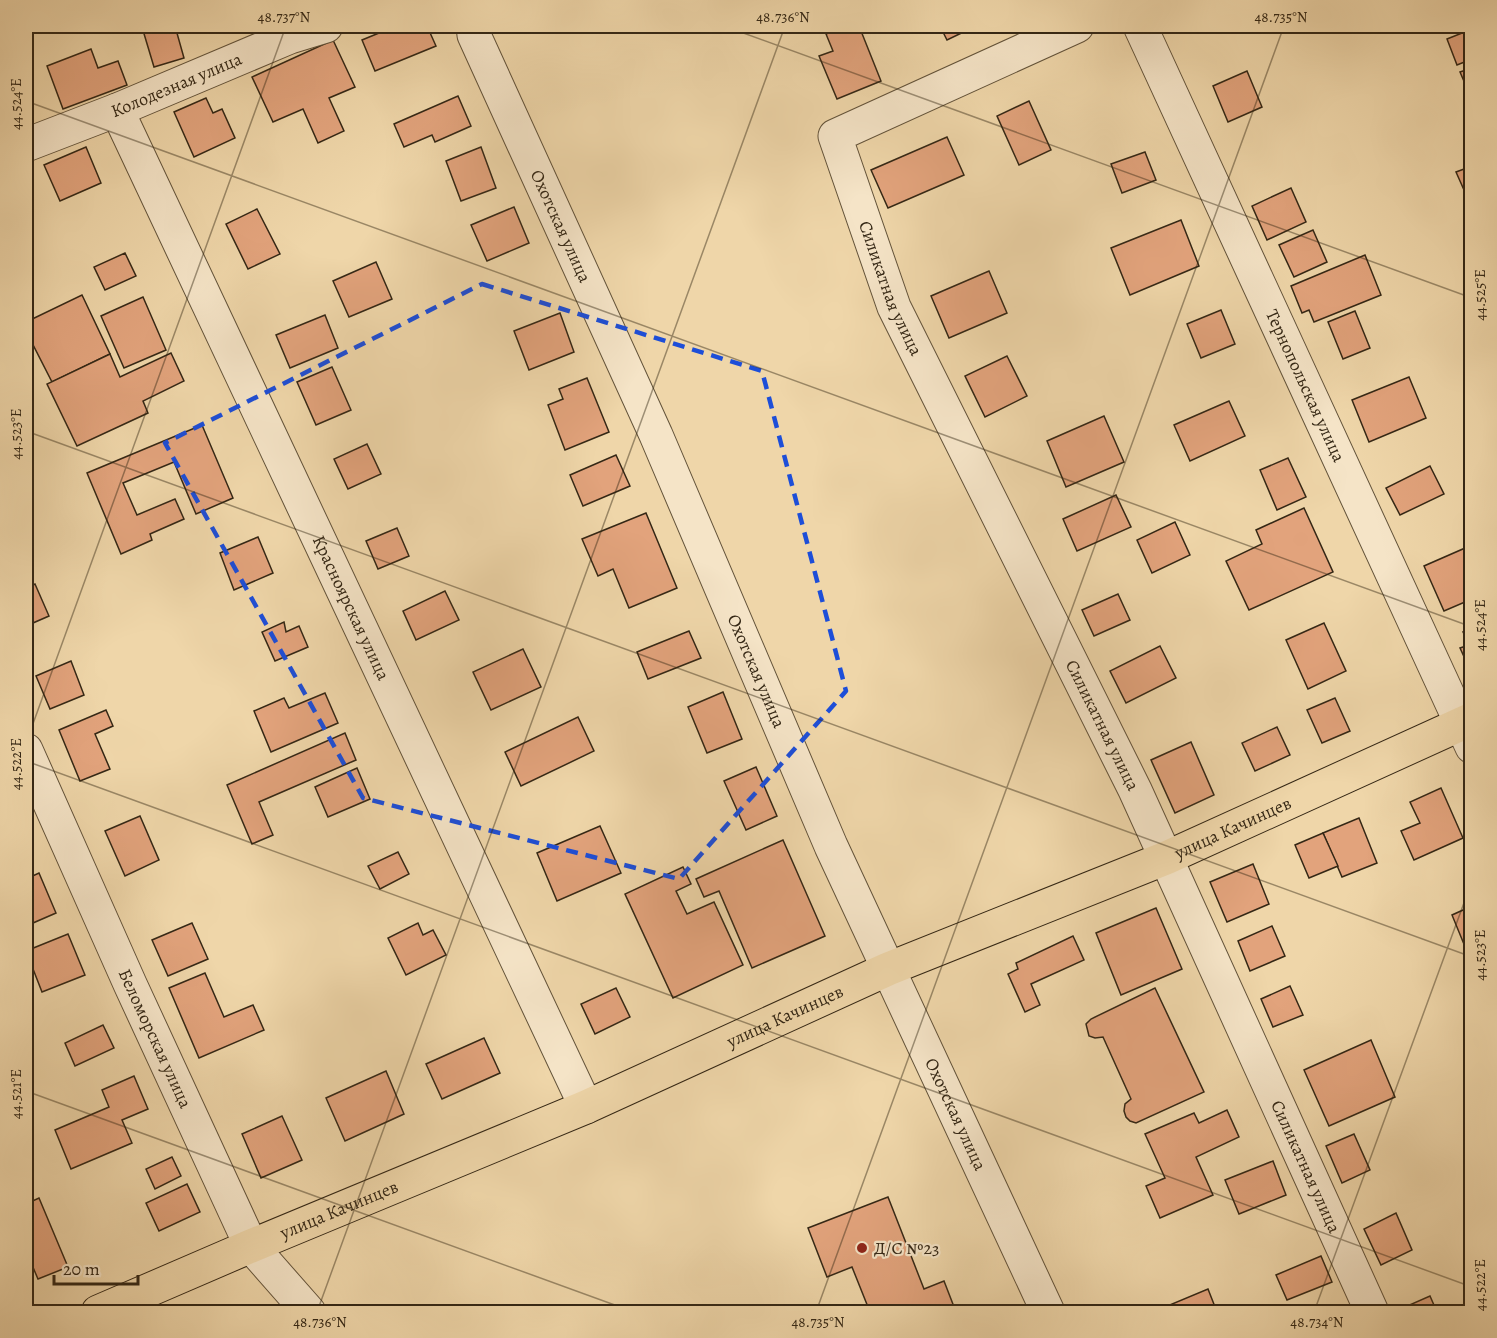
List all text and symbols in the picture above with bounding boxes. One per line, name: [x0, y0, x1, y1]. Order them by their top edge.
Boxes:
text: 48.737°N: [258, 7, 311, 27]
text: 48.736°N: [756, 7, 810, 27]
text: 48.735°N: [1255, 7, 1308, 27]
street label: Колодезная улица: [108, 46, 246, 123]
text: 44.524°E: [6, 78, 26, 130]
street label: Охотская улица: [525, 166, 597, 287]
street label: Силикатная улица: [853, 218, 929, 360]
text: 44.525°E: [1470, 269, 1490, 321]
street label: Тернопольская улица: [1260, 305, 1351, 467]
text: 44.523°E: [6, 408, 26, 460]
street label: Красноярская улица: [307, 531, 396, 685]
text: 44.524°E: [1470, 599, 1490, 651]
street label: Охотская улица: [722, 610, 792, 732]
street label: Силикатная улица: [1060, 656, 1146, 795]
text: 44.522°E: [6, 738, 26, 790]
street label: улица Качинцев: [1170, 791, 1295, 865]
text: 44.523°E: [1470, 929, 1490, 981]
street label: Беломорская улица: [113, 965, 198, 1113]
street label: улица Качинцев: [722, 979, 847, 1054]
street label: Охотская улица: [919, 1054, 993, 1175]
text: 44.521°E: [6, 1069, 26, 1119]
street label: Силикатная улица: [1265, 1096, 1347, 1237]
street label: улица Качинцев: [276, 1174, 402, 1245]
place label: Д/С №23: [874, 1236, 939, 1260]
marker: Д/С №23: [855, 1241, 869, 1255]
scale bar: [54, 1248, 138, 1286]
text: 20 m: [63, 1257, 100, 1281]
text: 44.522°E: [1470, 1259, 1490, 1311]
text: 48.736°N: [293, 1312, 347, 1332]
text: 48.735°N: [792, 1312, 845, 1332]
text: 48.734°N: [1290, 1312, 1344, 1332]

